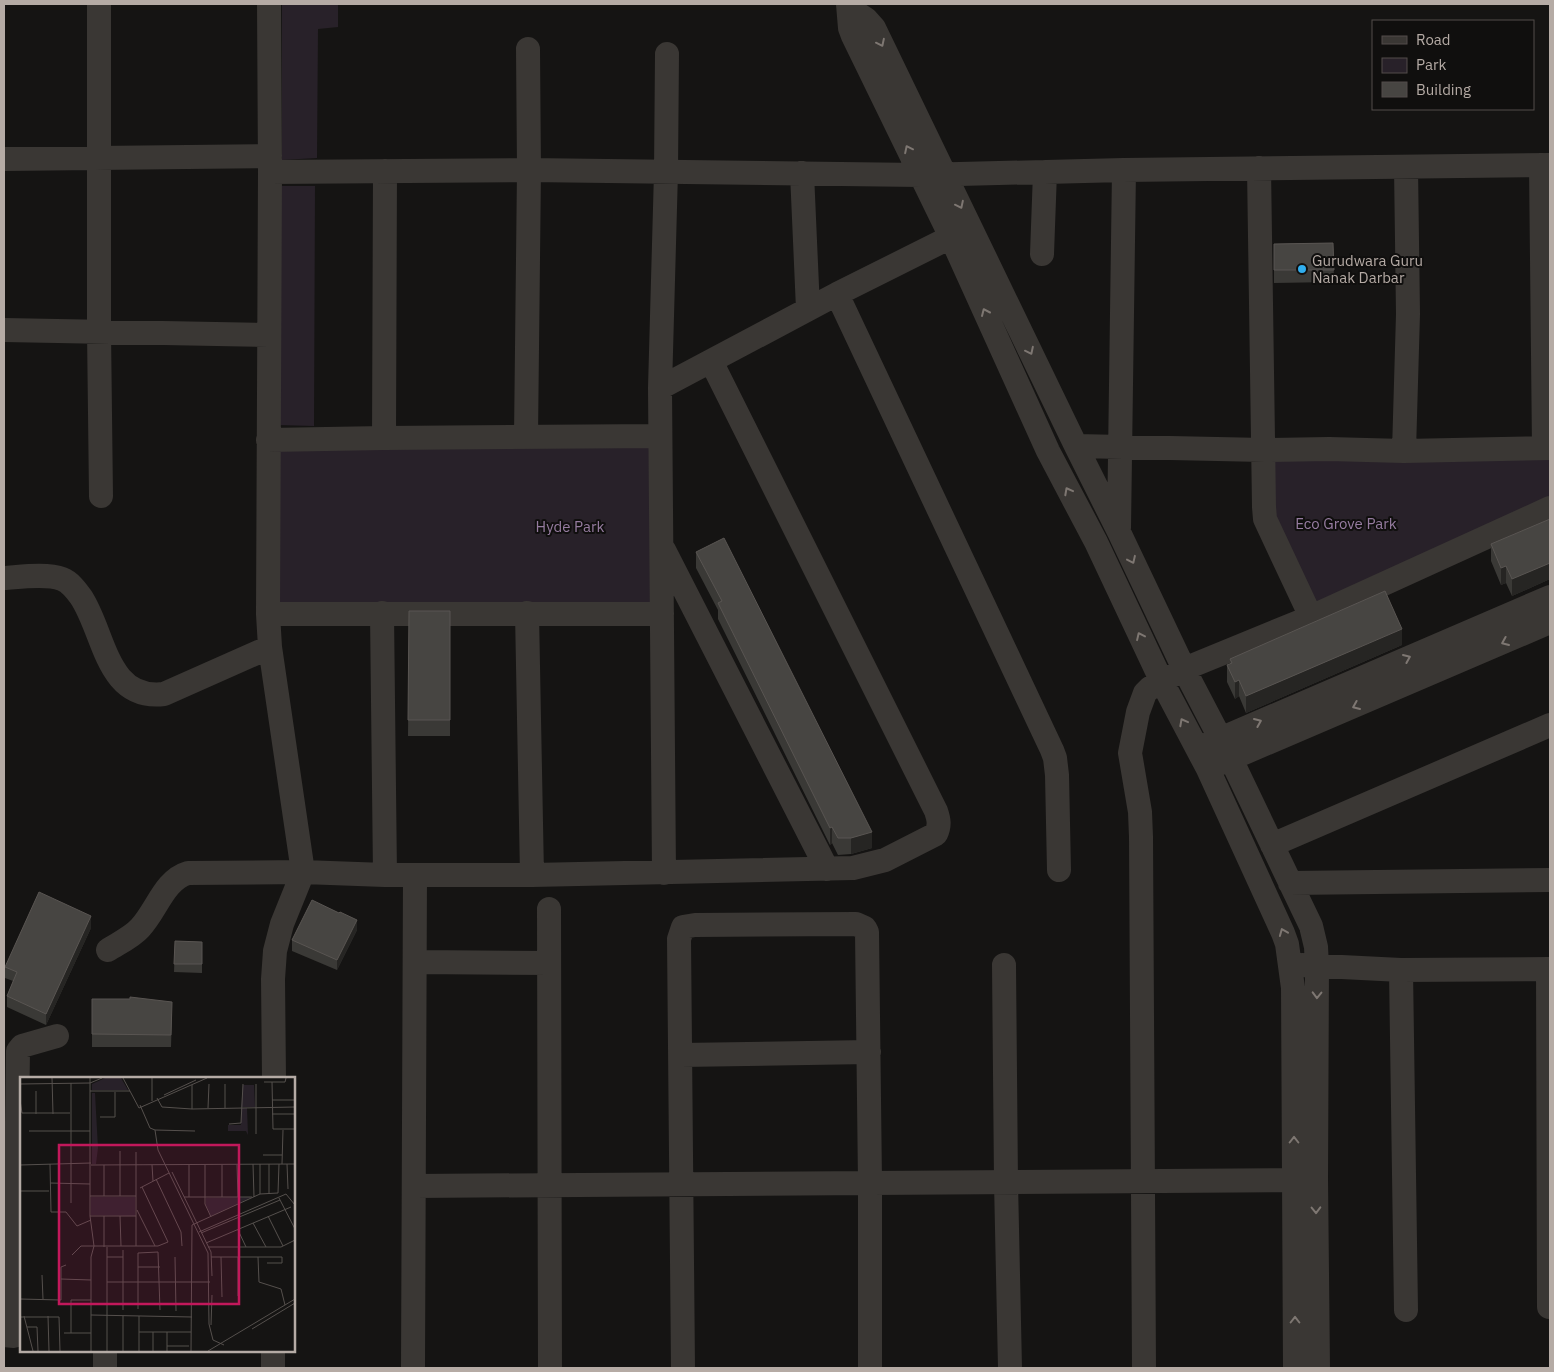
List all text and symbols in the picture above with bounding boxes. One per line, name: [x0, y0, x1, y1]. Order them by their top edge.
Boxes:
legend: [1372, 20, 1534, 110]
text: Road: [1416, 30, 1451, 49]
one-way arrow: [875, 38, 886, 47]
text: Park: [1416, 55, 1446, 74]
text: Building: [1416, 80, 1471, 99]
one-way arrow: [904, 145, 914, 154]
one-way arrow: [954, 200, 964, 209]
place label: Gurudwara Guru Nanak Darbar: [1312, 251, 1423, 287]
marker: Gurudwara Guru Nanak Darbar: [1296, 263, 1308, 275]
one-way arrow: [980, 308, 991, 317]
one-way arrow: [1024, 346, 1035, 355]
one-way arrow: [1064, 487, 1074, 496]
park label: Eco Grove Park: [1295, 514, 1397, 533]
park label: Hyde Park: [536, 517, 605, 536]
one-way arrow: [1126, 555, 1137, 564]
one-way arrow: [1137, 633, 1147, 642]
one-way arrow: [1501, 635, 1510, 646]
one-way arrow: [1402, 653, 1411, 664]
one-way arrow: [1352, 699, 1361, 710]
one-way arrow: [1253, 717, 1262, 728]
one-way arrow: [1179, 718, 1189, 727]
one-way arrow: [1278, 928, 1289, 937]
one-way arrow: [1312, 992, 1322, 999]
inset map: [20, 1077, 295, 1352]
one-way arrow: [1289, 1135, 1299, 1143]
one-way arrow: [1311, 1206, 1322, 1214]
one-way arrow: [1290, 1315, 1300, 1323]

